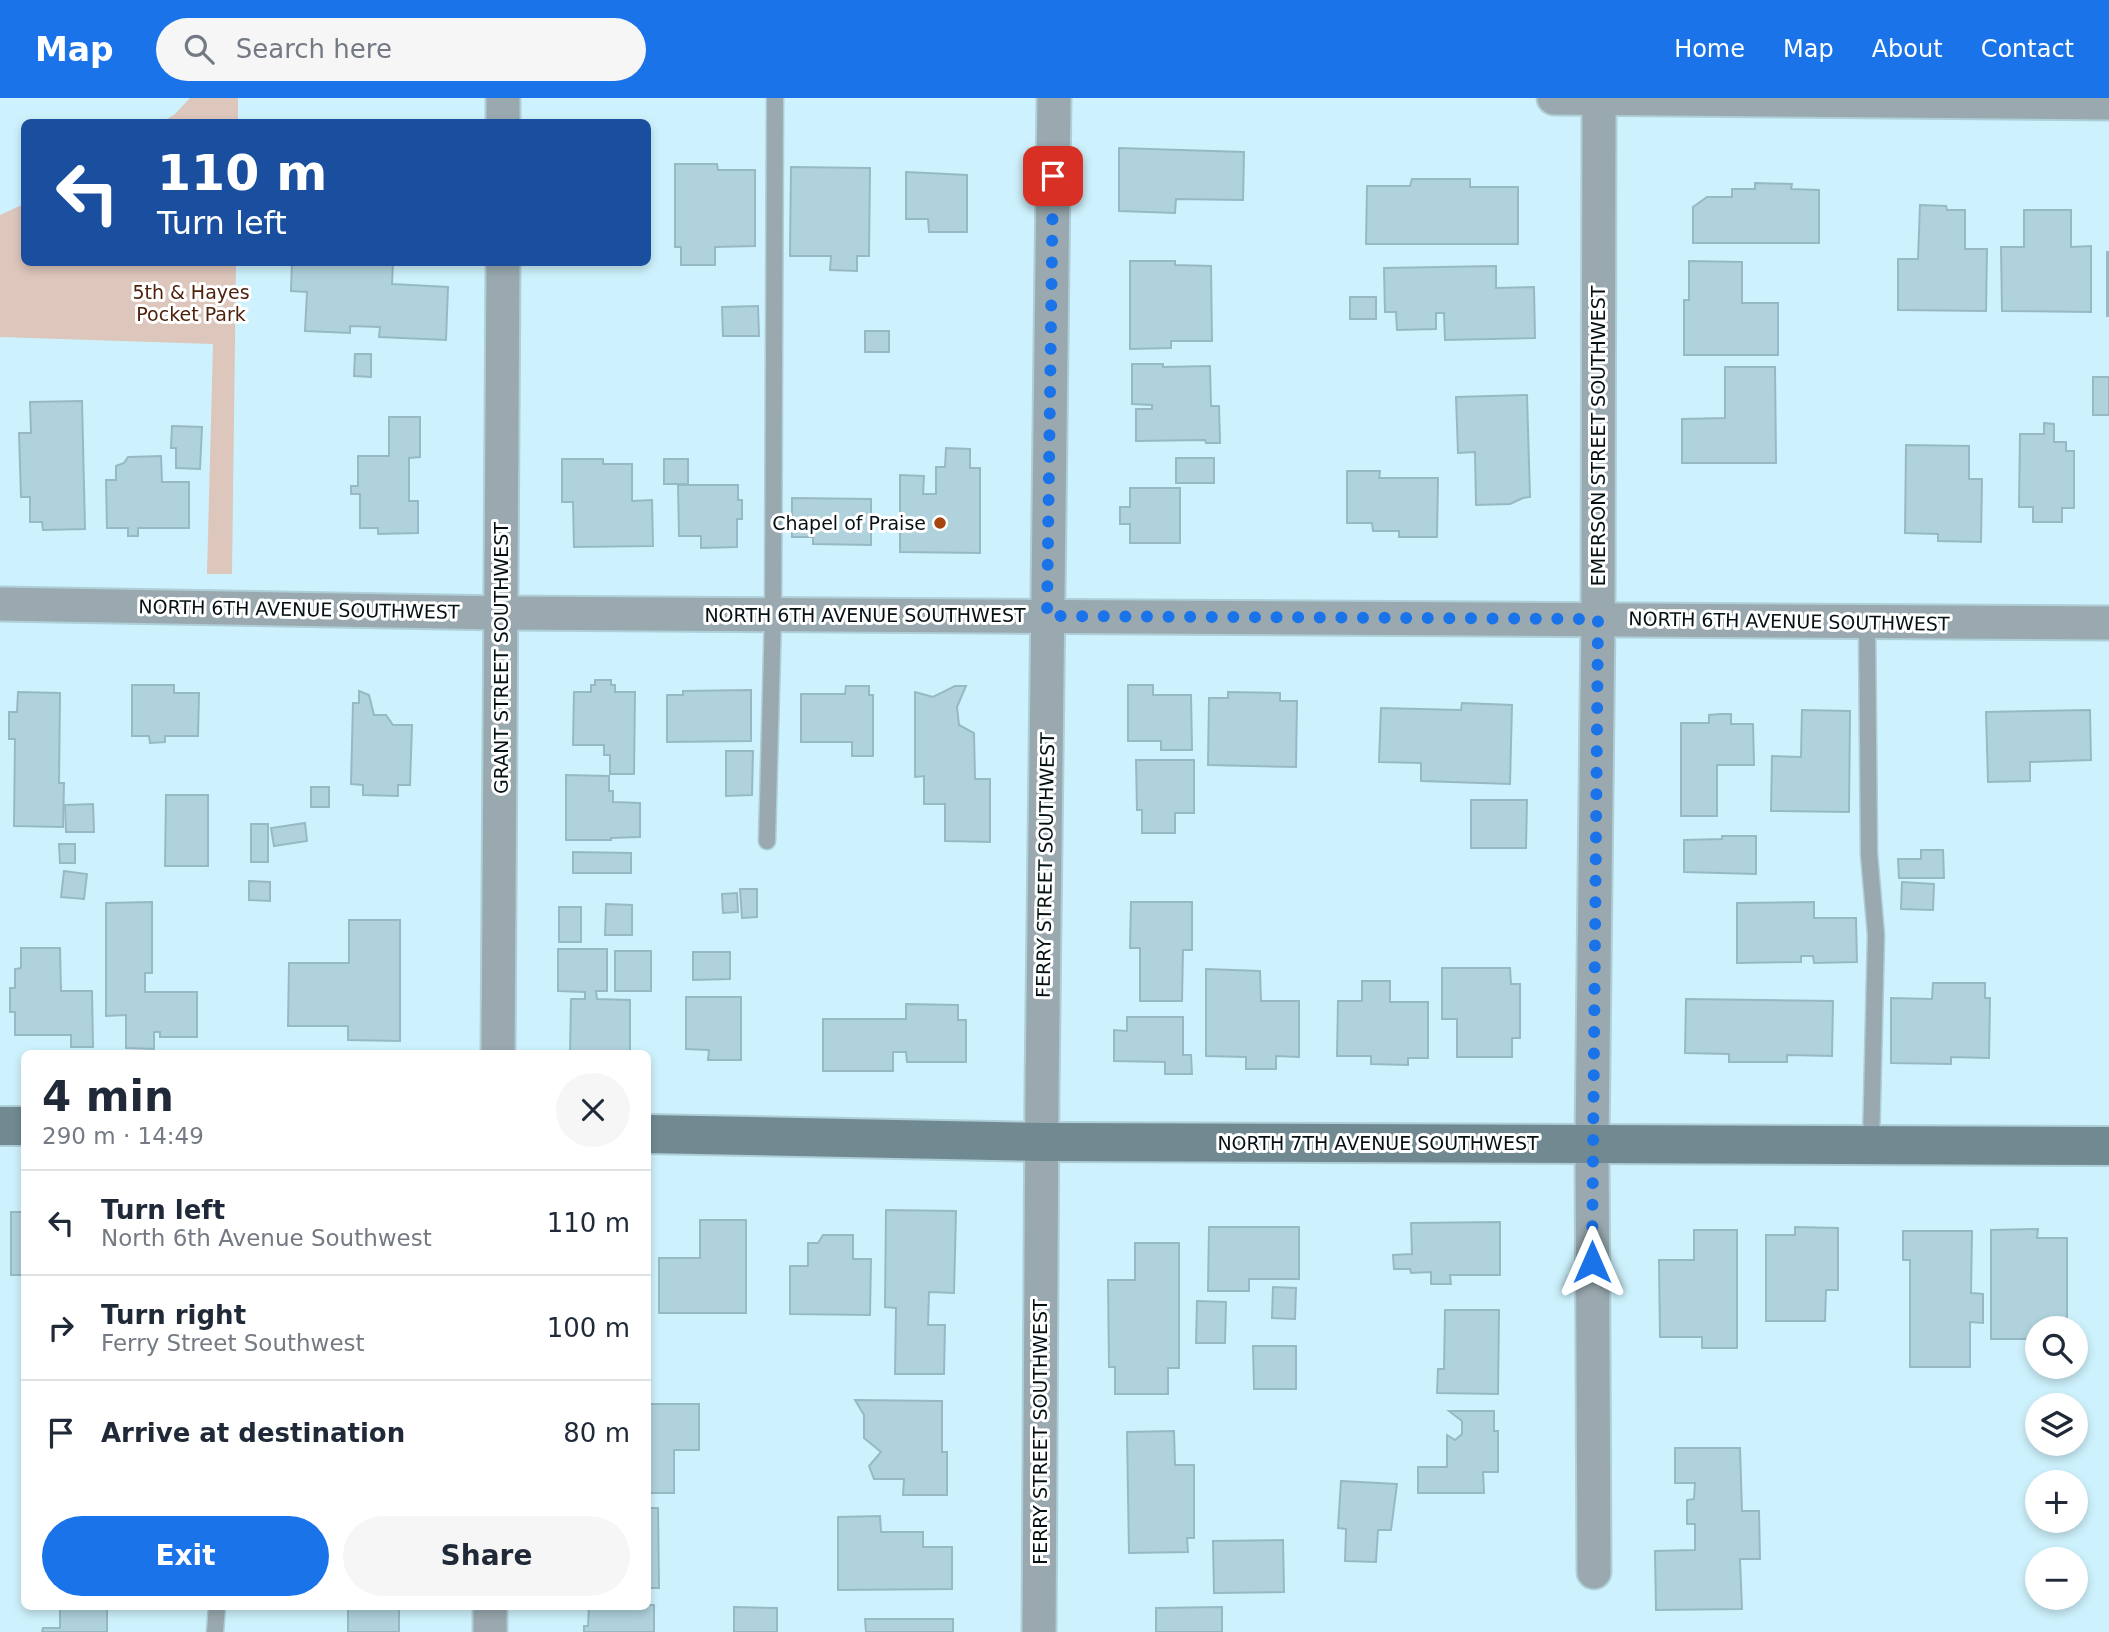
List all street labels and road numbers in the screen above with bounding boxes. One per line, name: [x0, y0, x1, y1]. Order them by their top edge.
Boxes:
street label: EMERSON STREET SOUTHWEST: [1587, 285, 1609, 586]
street label: GRANT STREET SOUTHWEST: [490, 522, 512, 794]
street label: NORTH 6TH AVENUE SOUTHWEST: [138, 595, 460, 623]
street label: NORTH 6TH AVENUE SOUTHWEST: [704, 604, 1026, 626]
street label: NORTH 6TH AVENUE SOUTHWEST: [1628, 607, 1950, 635]
street label: FERRY STREET SOUTHWEST: [1032, 732, 1058, 998]
street label: NORTH 7TH AVENUE SOUTHWEST: [1217, 1132, 1539, 1154]
street label: FERRY STREET SOUTHWEST: [1029, 1299, 1051, 1565]

